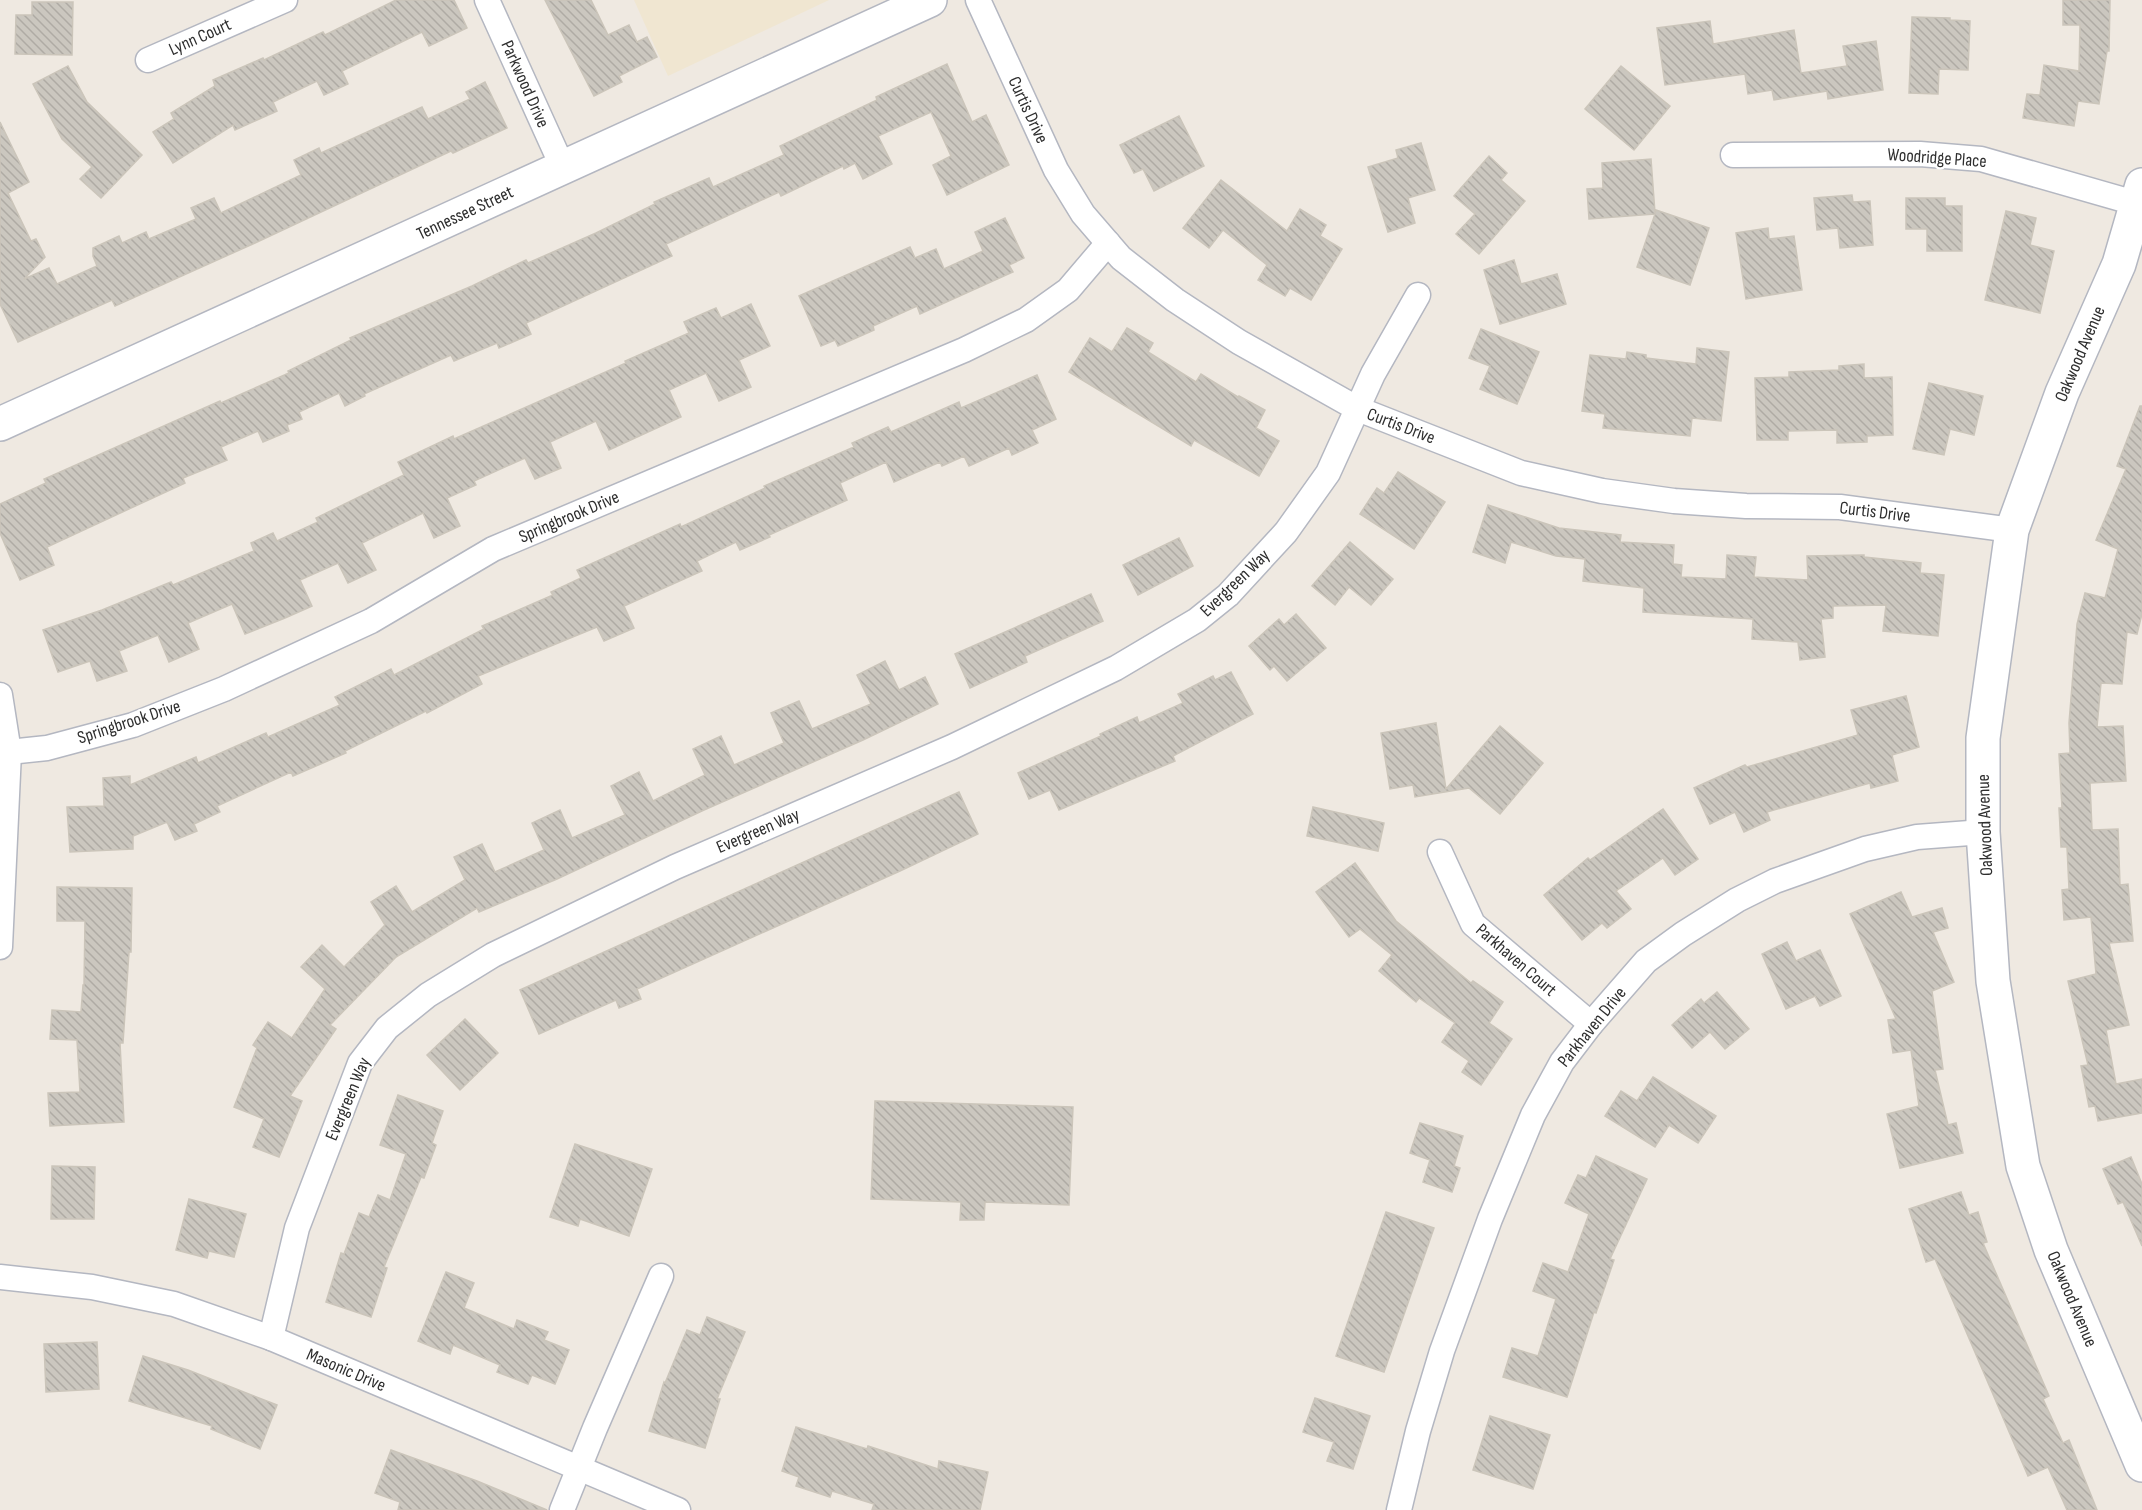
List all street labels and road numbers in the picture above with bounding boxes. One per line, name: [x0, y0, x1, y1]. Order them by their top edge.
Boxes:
street label: Lynn Court: [166, 14, 235, 60]
street label: Parkwood Drive: [496, 37, 554, 131]
street label: Curtis Drive: [1003, 73, 1053, 147]
street label: Woodridge Place: [1887, 144, 1987, 172]
street label: Tennessee Street: [413, 181, 517, 245]
street label: Oakwood Avenue: [2050, 303, 2110, 405]
street label: Curtis Drive: [1364, 403, 1438, 449]
street label: Springbrook Drive: [516, 486, 622, 548]
street label: Curtis Drive: [1838, 497, 1912, 527]
street label: Evergreen Way: [1196, 545, 1274, 621]
street label: Springbrook Drive: [75, 695, 183, 749]
street label: Oakwood Avenue: [1973, 774, 1997, 876]
street label: Evergreen Way: [713, 804, 803, 858]
street label: Parkhaven Court: [1471, 919, 1561, 1001]
street label: Parkhaven Drive: [1553, 983, 1631, 1071]
street label: Evergreen Way: [321, 1054, 375, 1144]
street label: Oakwood Avenue: [2042, 1248, 2102, 1350]
street label: Masonic Drive: [303, 1344, 389, 1396]

